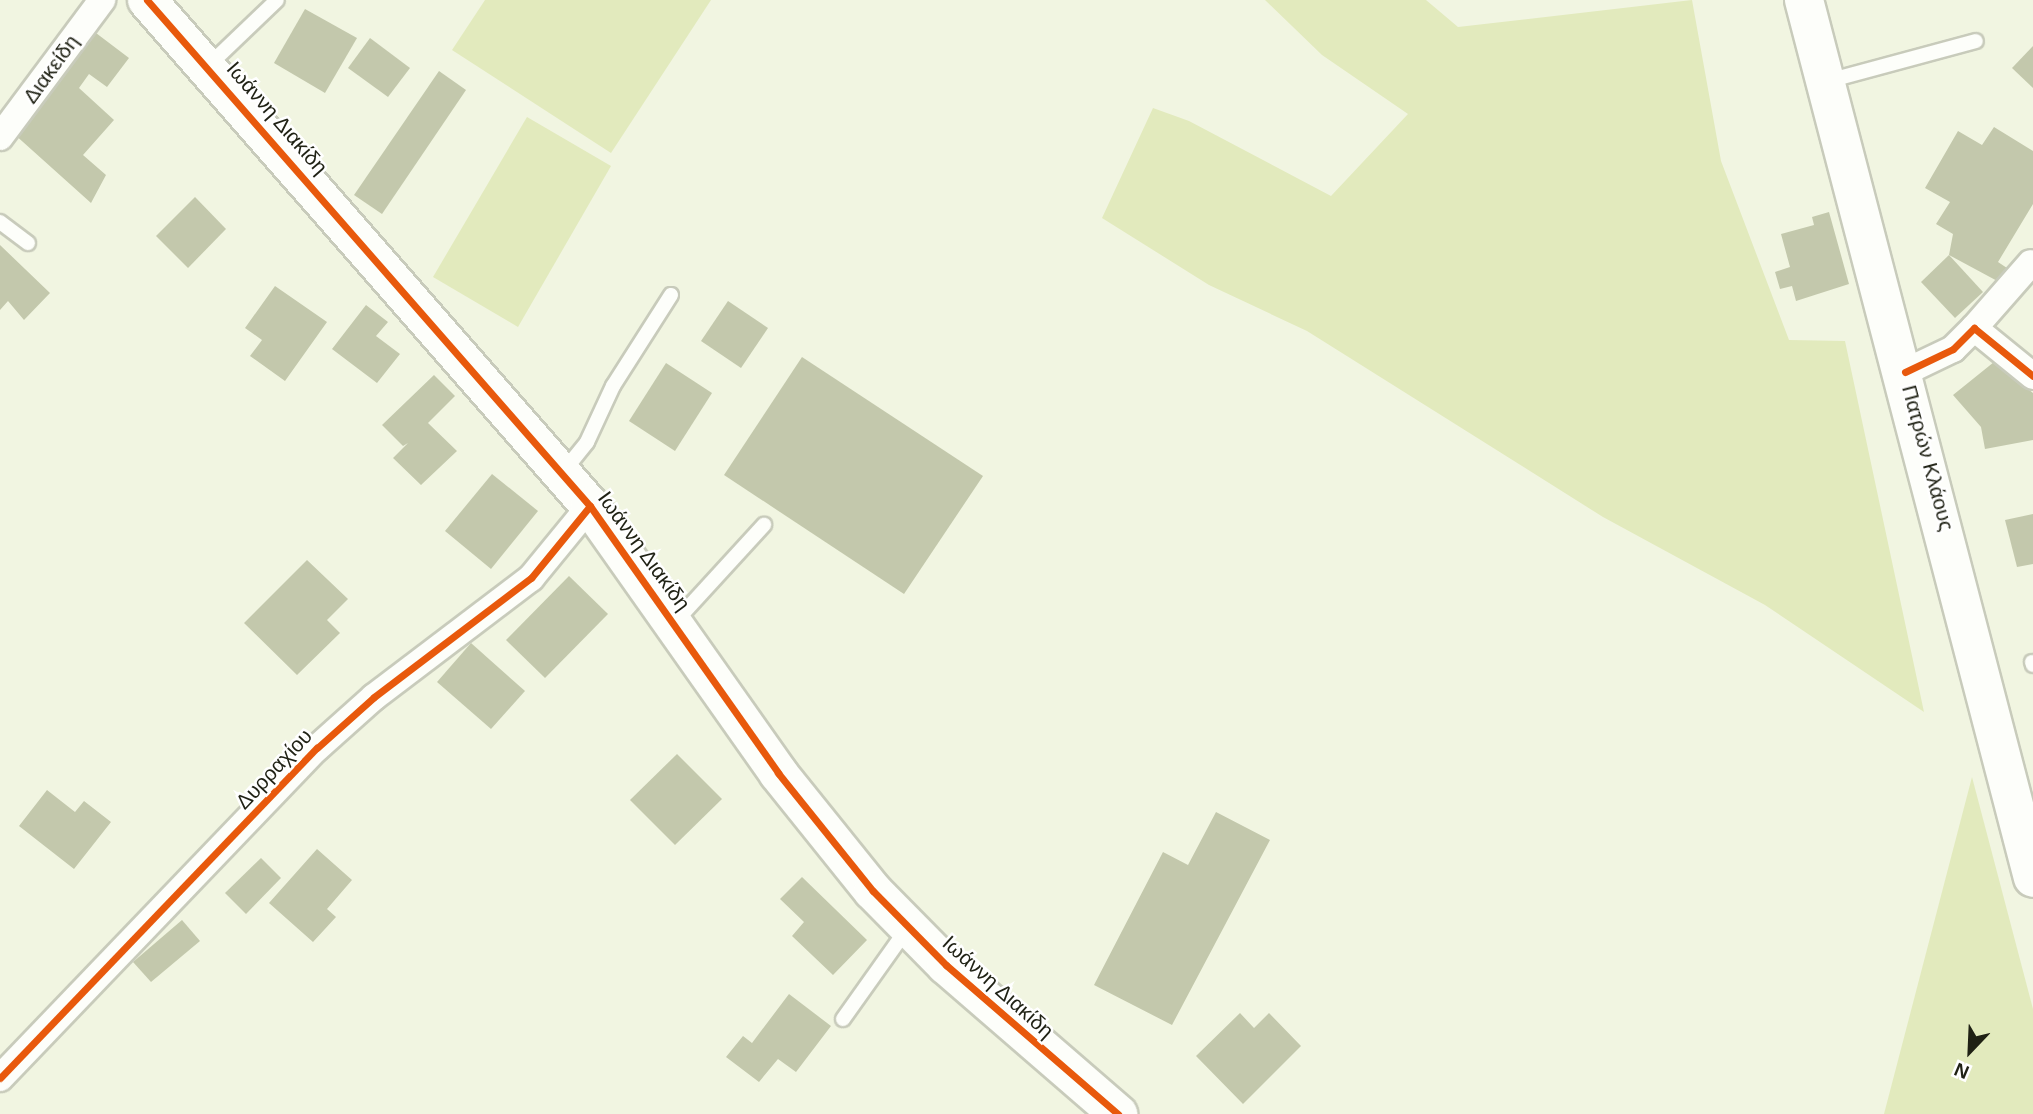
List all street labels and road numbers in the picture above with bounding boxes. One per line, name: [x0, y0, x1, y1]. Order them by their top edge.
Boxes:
street label: Διακείδη: [18, 30, 84, 108]
street label: Ιωάννη Διακίδη: [221, 56, 333, 180]
street label: Πατρών Κλάους: [1896, 382, 1960, 534]
street label: Ιωάννη Διακίδη: [592, 486, 696, 616]
street label: Δυρραχίου: [231, 724, 317, 814]
street label: Ιωάννη Διακίδη: [937, 930, 1059, 1044]

